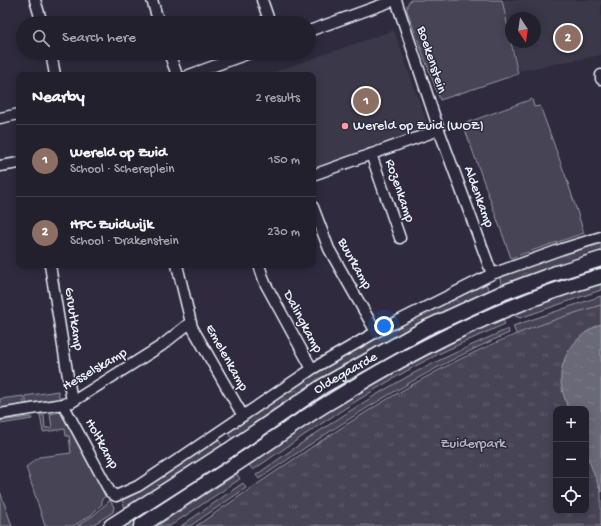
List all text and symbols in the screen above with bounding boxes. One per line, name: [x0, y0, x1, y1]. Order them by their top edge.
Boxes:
north arrow: [505, 12, 541, 48]
search box: [16, 16, 316, 60]
street label: Boekenstein: [412, 23, 450, 96]
pin: 2: [555, 23, 581, 53]
icon: search: [30, 27, 52, 49]
text: Search here: [62, 29, 136, 47]
pin: 1: [353, 86, 379, 116]
text: Nearby: [32, 88, 85, 108]
text: 2 results: [255, 91, 300, 106]
place label: Wereld op Zuid (WOZ): [353, 118, 484, 135]
marker: Wereld op Zuid (WOZ): [340, 121, 350, 131]
text: Wereld op Zuid: [70, 144, 167, 162]
text: 1: [42, 153, 48, 168]
text: 150 m: [268, 153, 300, 168]
street label: Rozenkamp: [380, 157, 418, 225]
text: School · Schereplein: [70, 162, 174, 177]
street label: Aldenkamp: [459, 164, 497, 230]
text: HPC Zuidwijk: [70, 216, 153, 234]
text: 2: [42, 225, 48, 240]
text: 230 m: [267, 225, 300, 240]
text: School · Drakenstein: [70, 234, 179, 249]
street label: Buurkamp: [332, 234, 375, 293]
street label: Gruutkamp: [60, 286, 86, 352]
street label: Dalingkamp: [278, 287, 326, 356]
your location: [374, 316, 394, 336]
street label: Emelenkamp: [201, 322, 251, 394]
street label: Hesselskamp: [60, 345, 130, 395]
street label: Oldegaarde: [310, 348, 381, 398]
map controls: [553, 406, 589, 514]
button: +: [553, 406, 589, 442]
street label: Holtkamp: [80, 416, 122, 472]
park label: Zuiderpark: [441, 436, 507, 453]
button: −: [553, 442, 589, 478]
button: locate: [553, 478, 589, 514]

